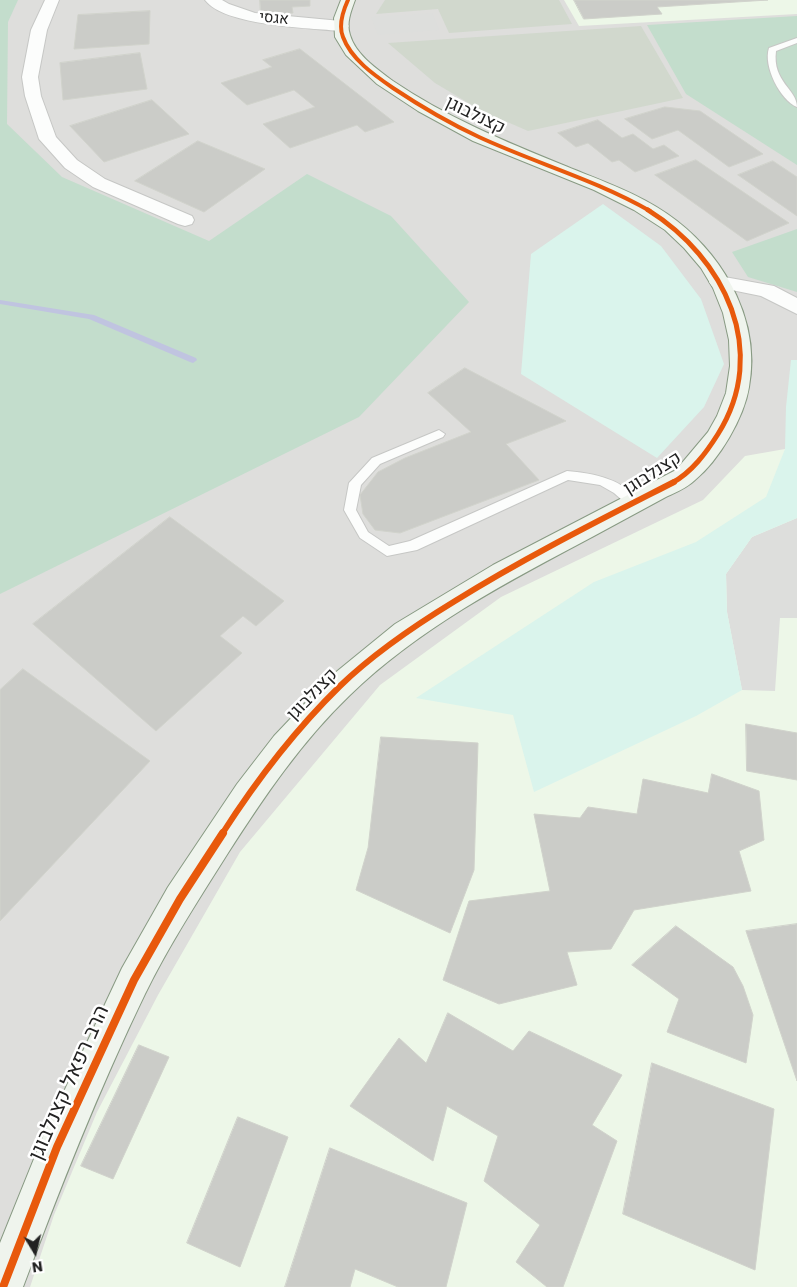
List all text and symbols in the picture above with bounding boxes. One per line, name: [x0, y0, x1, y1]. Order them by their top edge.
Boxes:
street label: אגסי: [259, 9, 289, 29]
street label: קצנלבוגן: [442, 92, 508, 140]
street label: קצנלבוגן: [620, 448, 686, 500]
street label: קצנלבוגן: [283, 665, 343, 725]
street label: הרב רפאל קצנלבוגן: [25, 1002, 115, 1164]
north arrow: [10, 1227, 60, 1277]
text: N: [31, 1256, 44, 1278]

